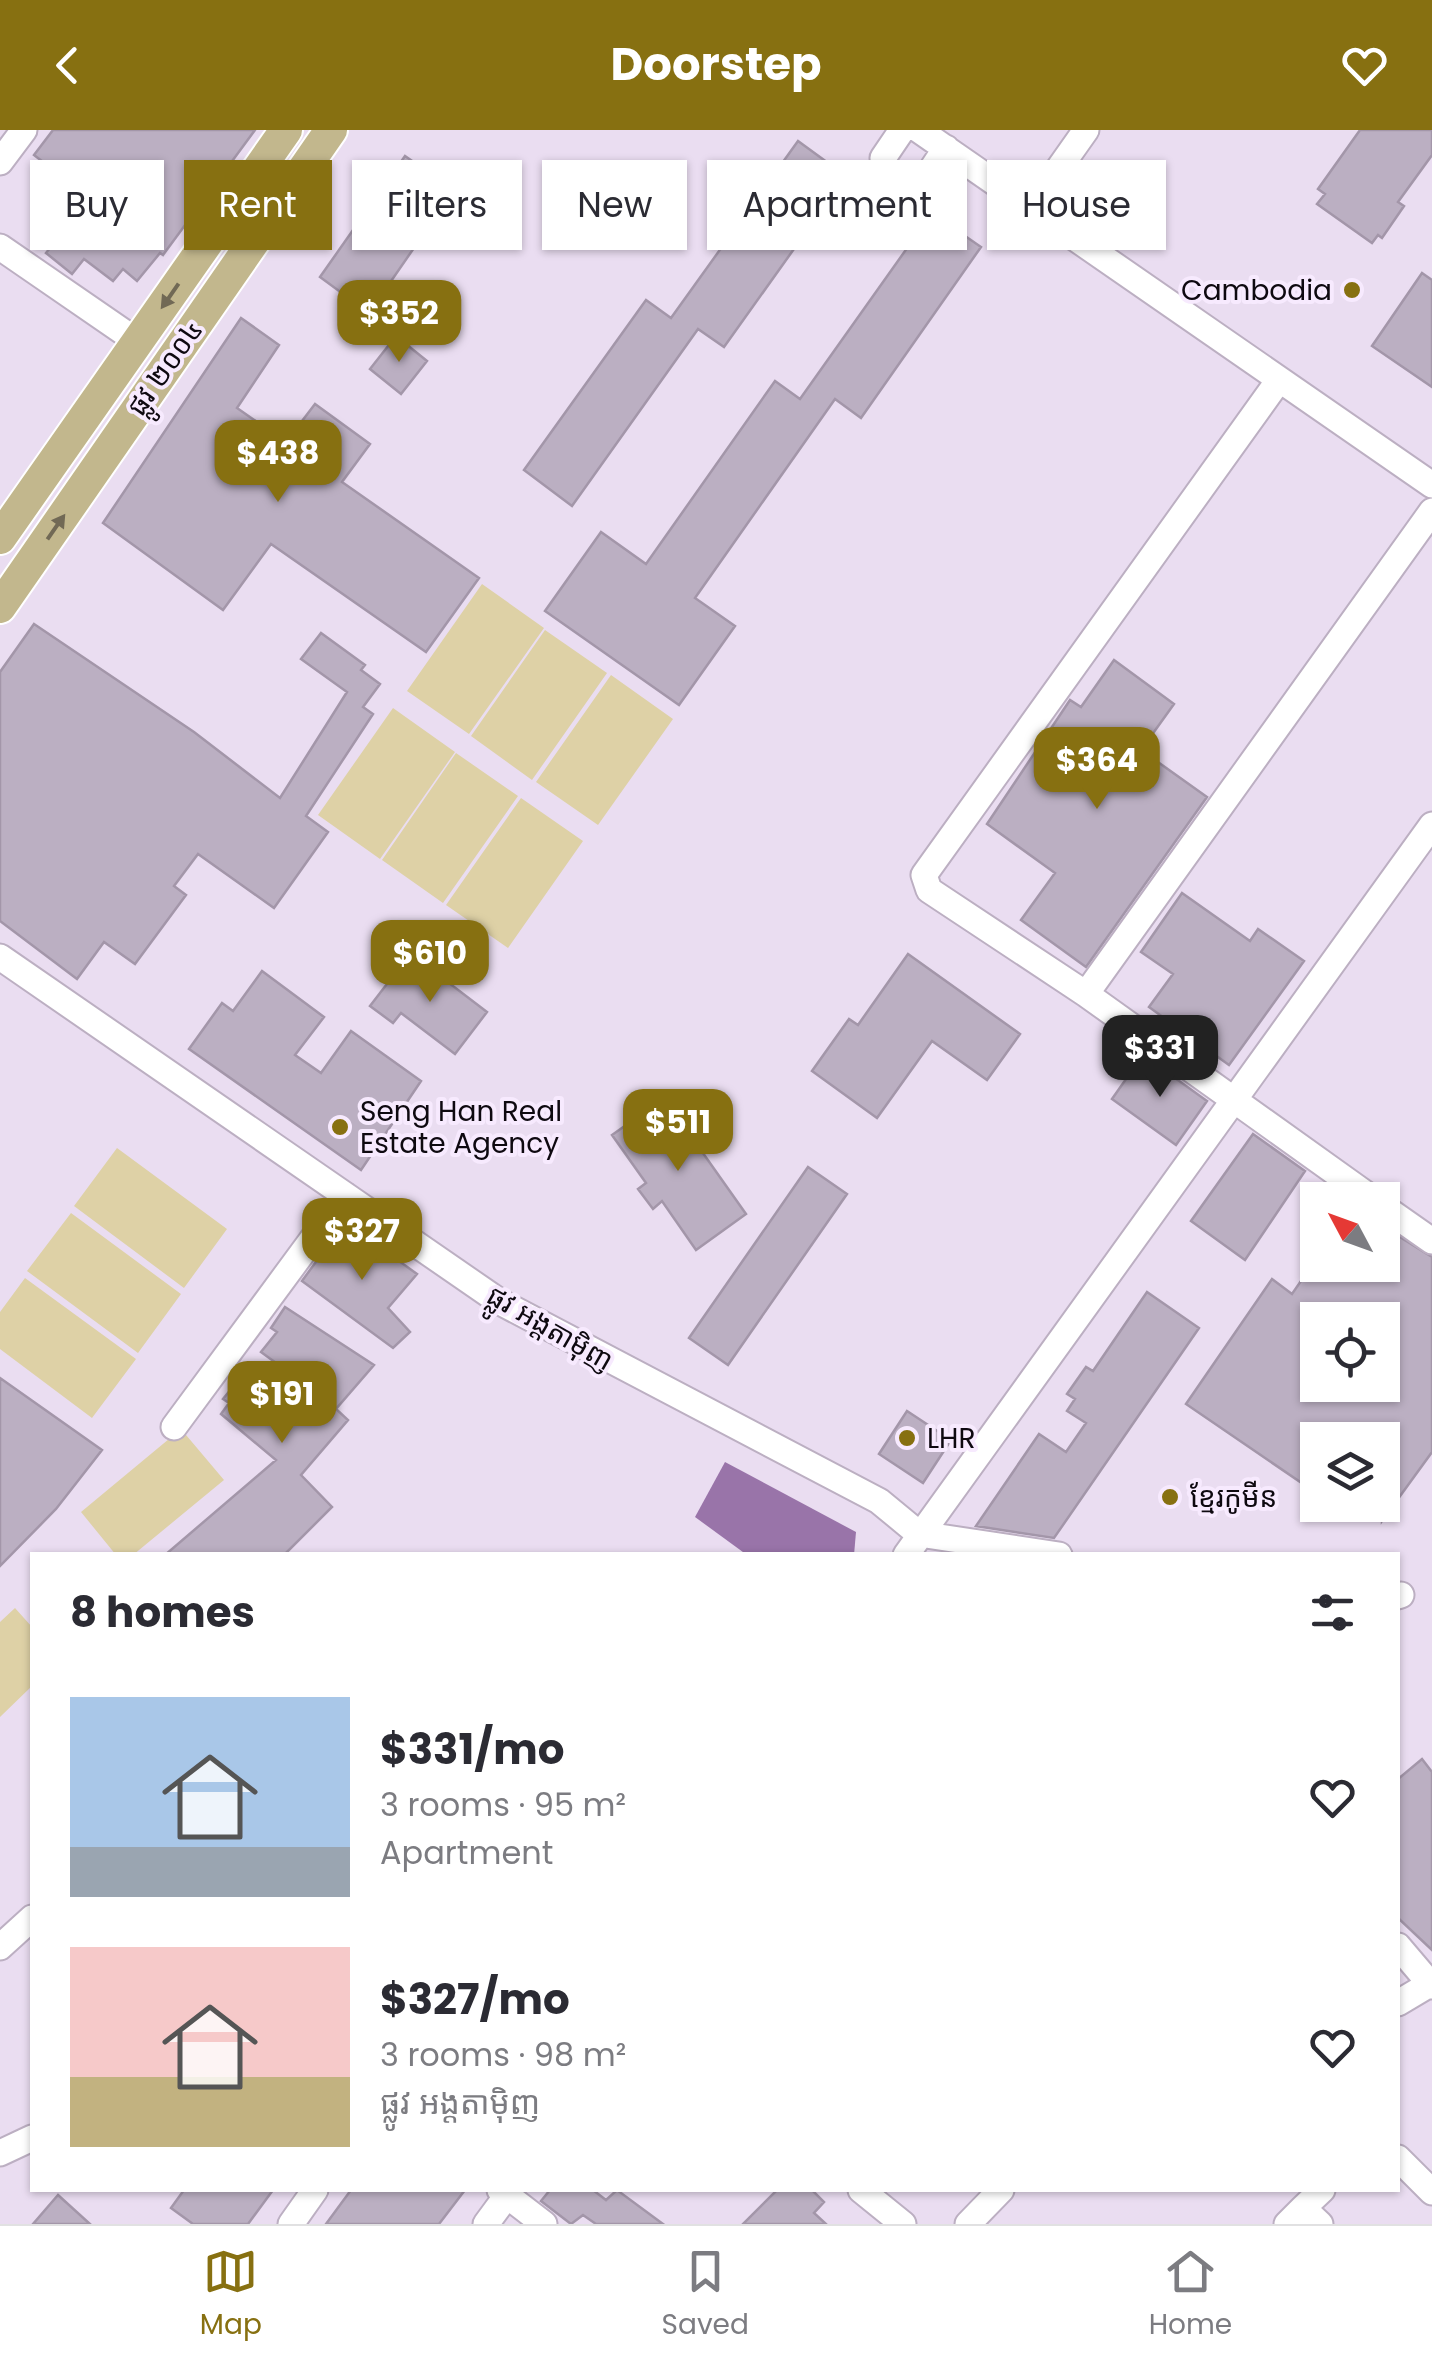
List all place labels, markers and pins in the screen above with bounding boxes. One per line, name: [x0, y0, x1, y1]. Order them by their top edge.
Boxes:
place label: Cambodia: [1181, 271, 1332, 310]
marker: Cambodia: [1341, 279, 1363, 301]
pin: $352: [340, 280, 458, 365]
pin: $438: [219, 420, 337, 505]
pin: $364: [1038, 727, 1156, 812]
pin: $610: [371, 920, 489, 1005]
pin: $331: [1101, 1015, 1219, 1100]
pin: $511: [619, 1089, 737, 1174]
place label: Seng Han Real Estate Agency: [360, 1092, 562, 1163]
marker: Seng Han Real Estate Agency: [329, 1116, 351, 1138]
pin: $327: [303, 1198, 421, 1283]
pin: $191: [223, 1361, 341, 1446]
place label: LHR: [927, 1419, 976, 1458]
marker: LHR: [896, 1427, 918, 1449]
place label: ខ្មែរកូមីន: [1190, 1478, 1277, 1517]
marker: ខ្មែរកូមីន: [1159, 1486, 1181, 1508]

